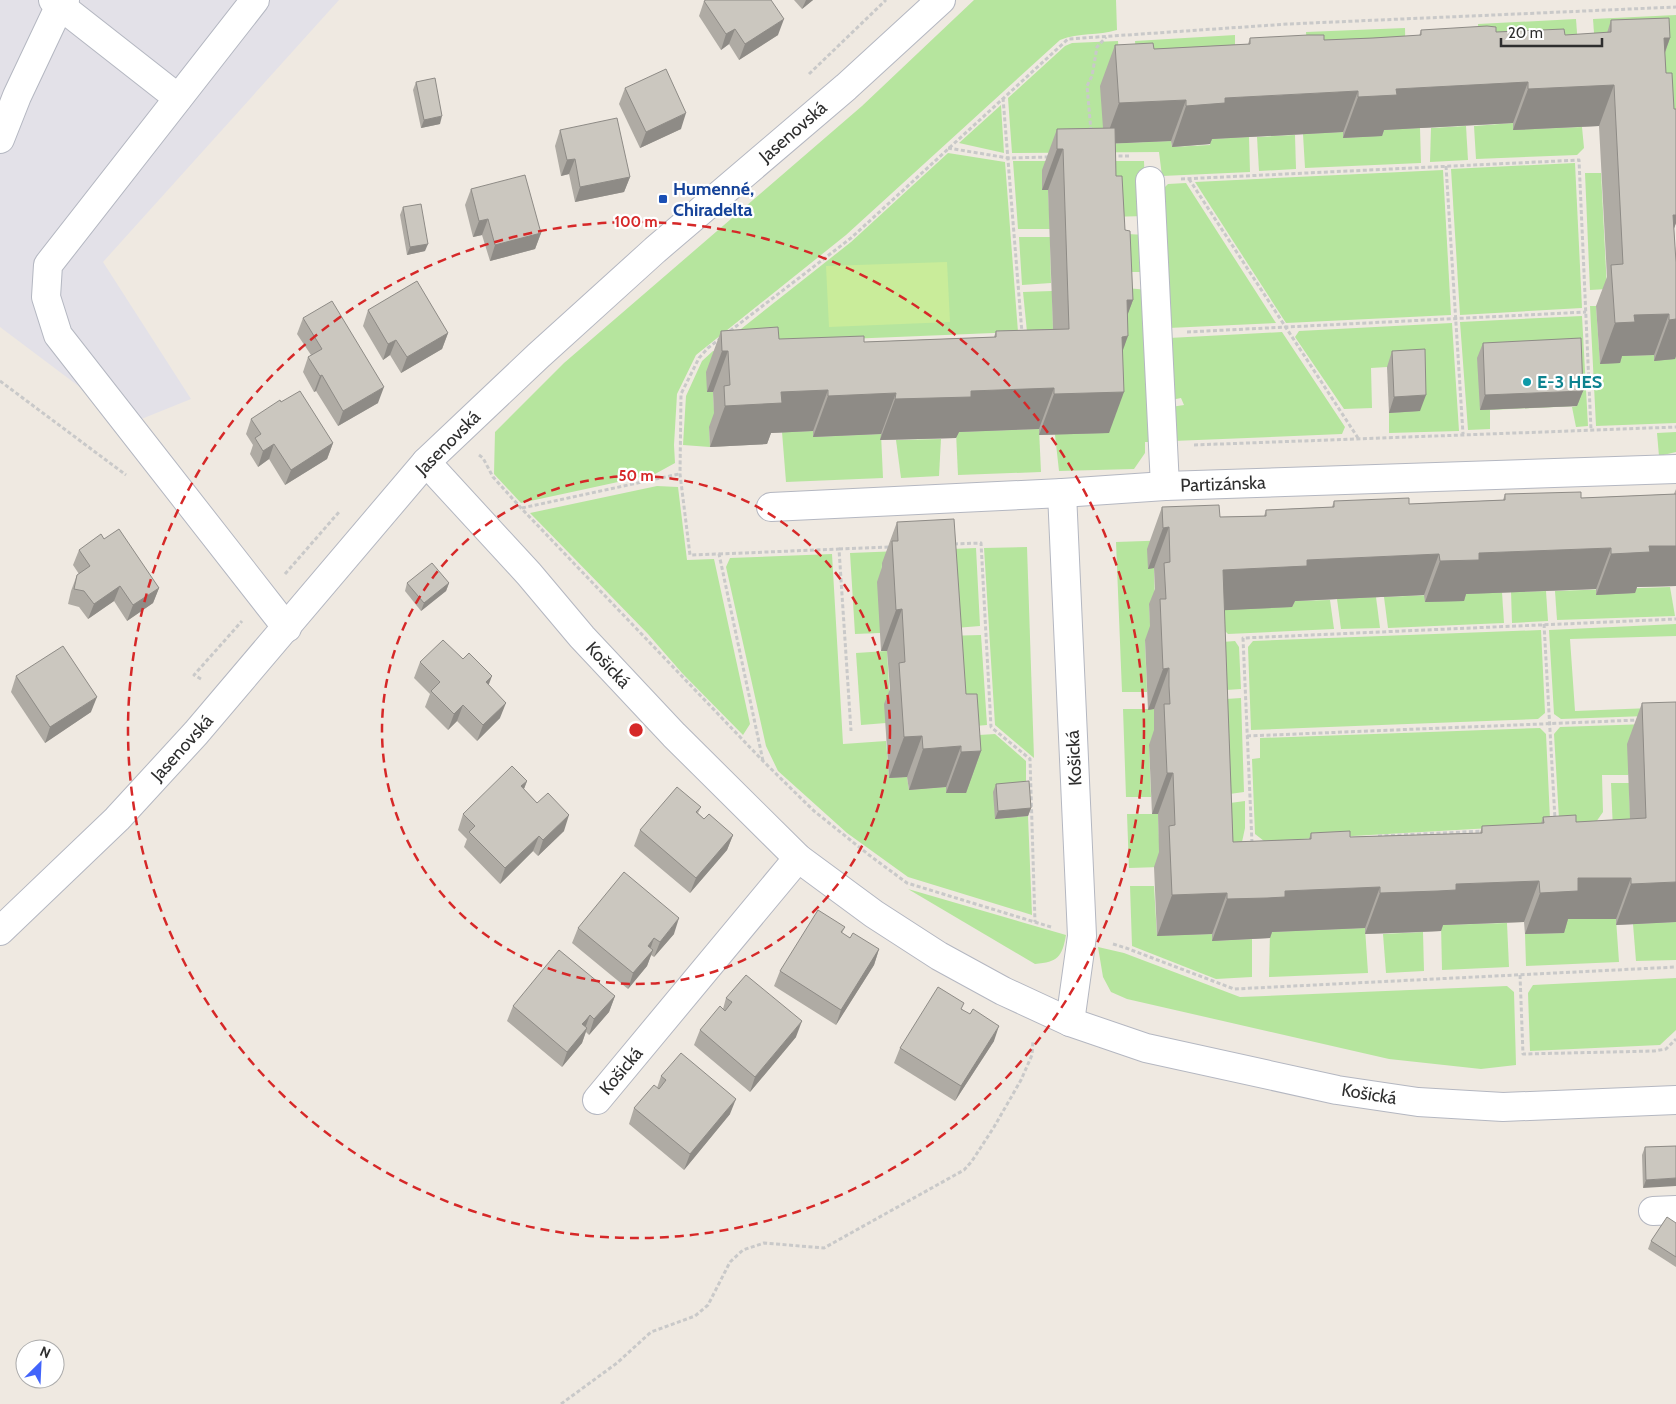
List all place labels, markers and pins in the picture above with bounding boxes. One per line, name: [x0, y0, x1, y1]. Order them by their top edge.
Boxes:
place label: Humenné, Chiradelta: [673, 178, 754, 221]
marker: Humenné, Chiradelta: [657, 193, 669, 205]
place label: E-3 HES: [1537, 371, 1602, 393]
marker: E-3 HES: [1521, 376, 1533, 388]
centre of rings: [627, 721, 645, 739]

